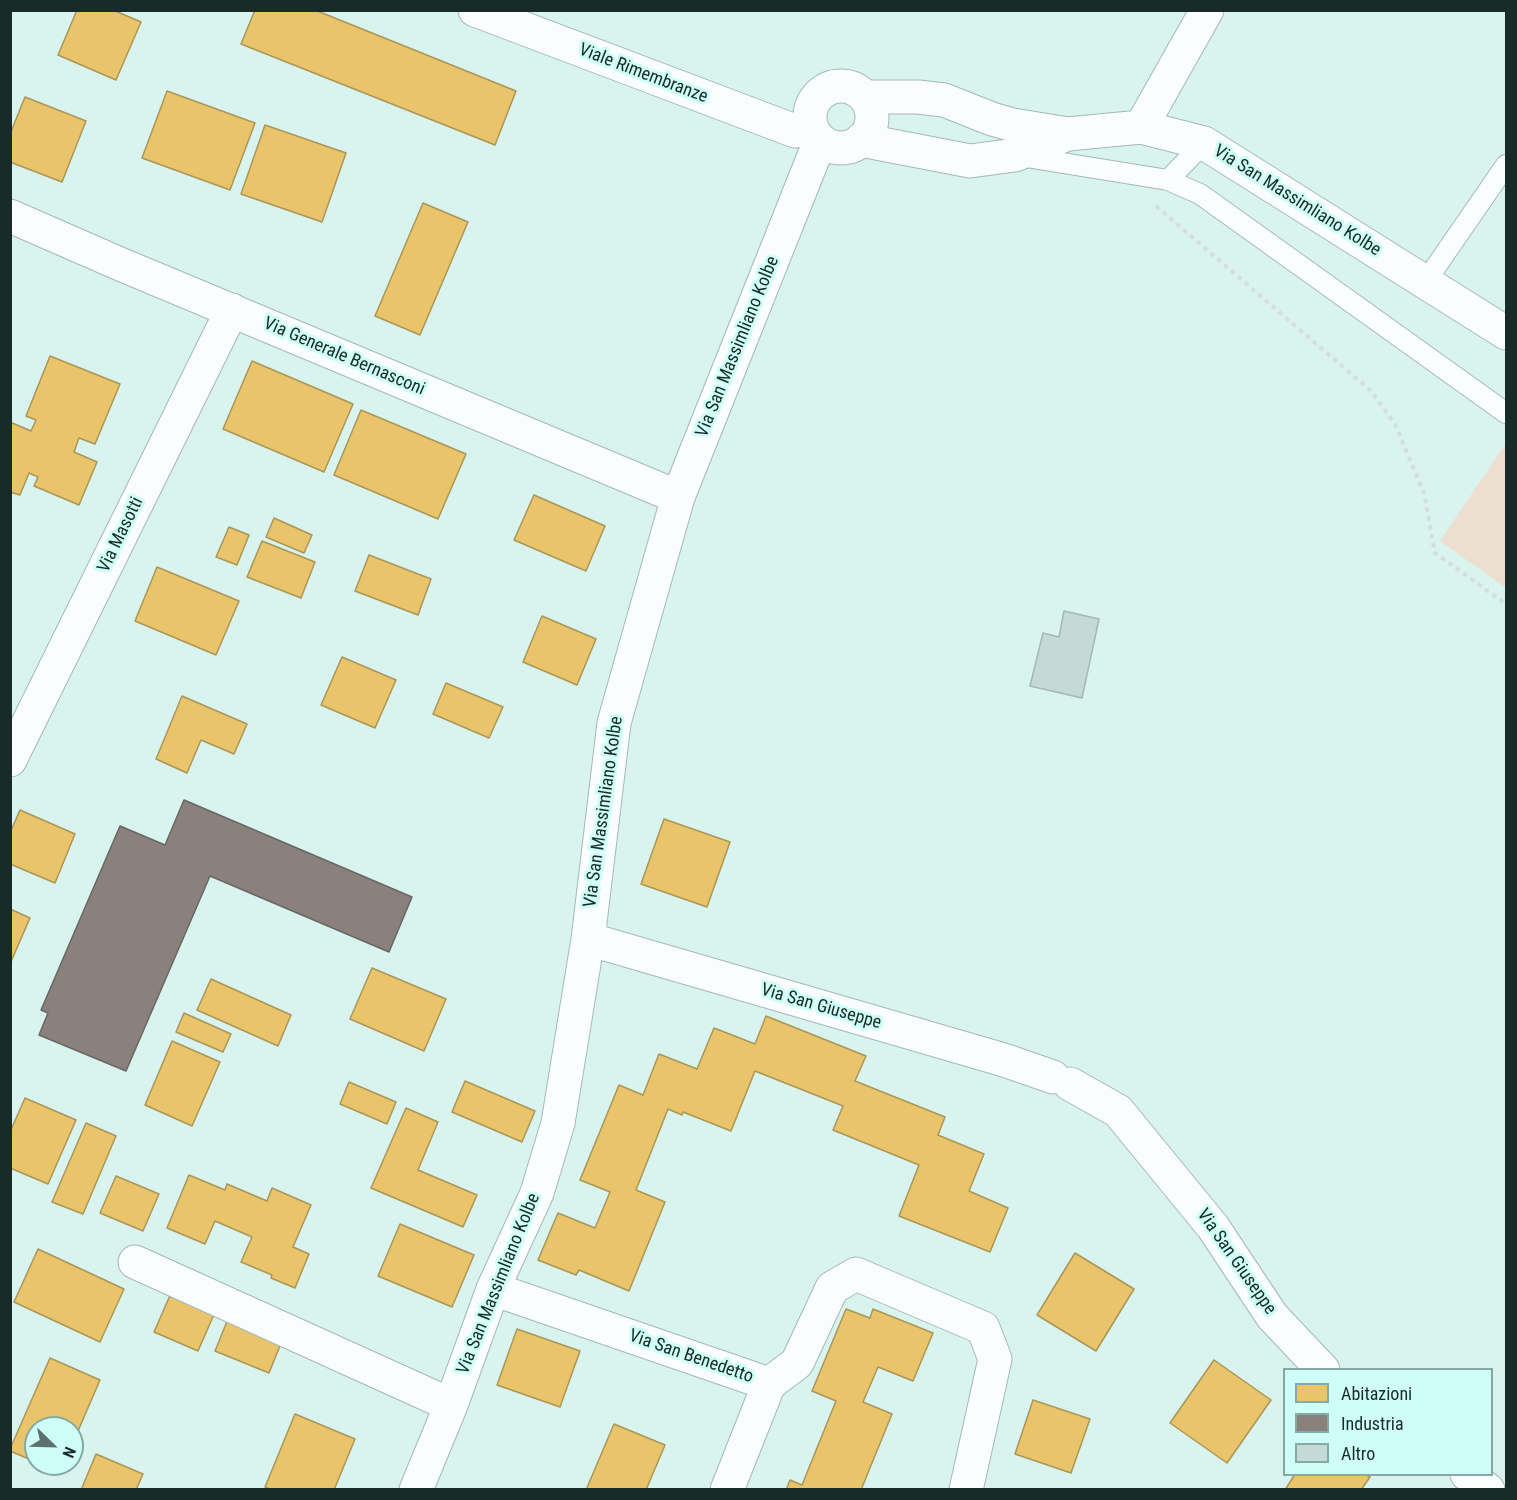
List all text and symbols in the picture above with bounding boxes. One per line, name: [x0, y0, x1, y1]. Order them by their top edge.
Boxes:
street label: Viale Rimembranze: [575, 39, 711, 109]
street label: Via San Massimliano Kolbe: [1209, 141, 1385, 261]
street label: Via San Massimliano Kolbe: [692, 254, 784, 440]
street label: Via Generale Bernasconi: [260, 313, 428, 401]
street label: Via Masotti: [93, 494, 149, 576]
street label: Via San Massimliano Kolbe: [580, 715, 628, 909]
street label: Via San Giuseppe: [758, 980, 884, 1034]
street label: Via San Massimliano Kolbe: [453, 1191, 545, 1377]
street label: Via San Giuseppe: [1192, 1205, 1280, 1319]
street label: Via San Benedetto: [626, 1326, 756, 1388]
legend: [1283, 1368, 1493, 1476]
text: Abitazioni: [1341, 1383, 1412, 1404]
text: Industria: [1341, 1413, 1404, 1434]
north arrow: [24, 1416, 84, 1476]
text: Altro: [1341, 1443, 1375, 1464]
text: N: [59, 1444, 80, 1461]

